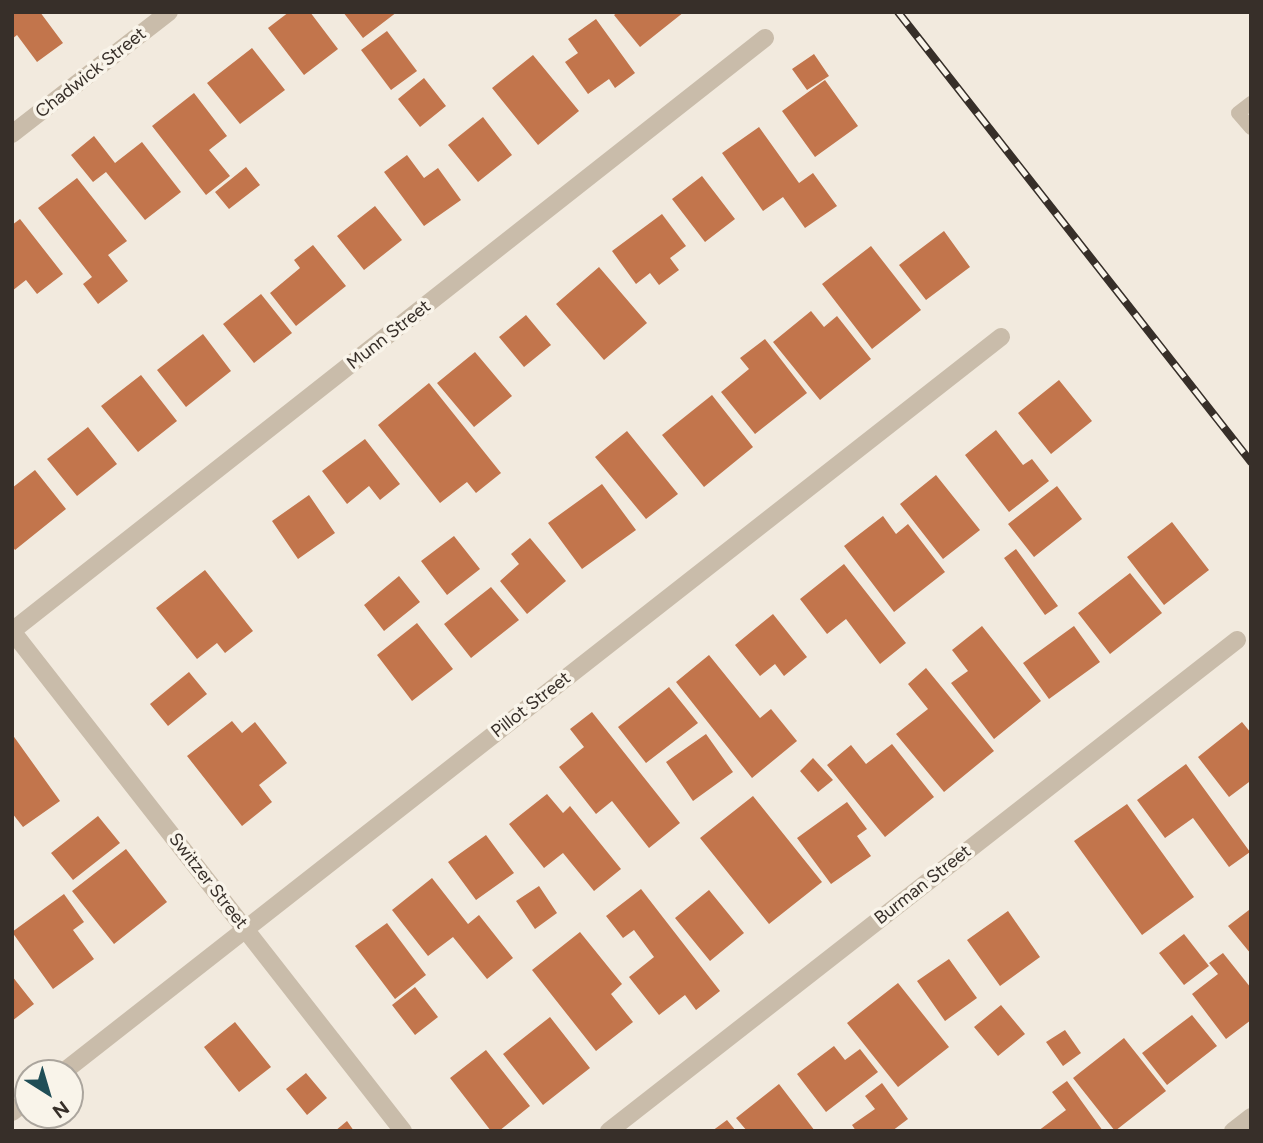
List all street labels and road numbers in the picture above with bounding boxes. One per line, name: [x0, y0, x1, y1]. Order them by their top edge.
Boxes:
street label: Chadwick Street: [31, 23, 151, 123]
street label: Munn Street: [343, 296, 435, 374]
street label: Pillot Street: [487, 667, 575, 743]
street label: Switzer Street: [164, 829, 252, 933]
street label: Burman Street: [870, 841, 976, 929]

